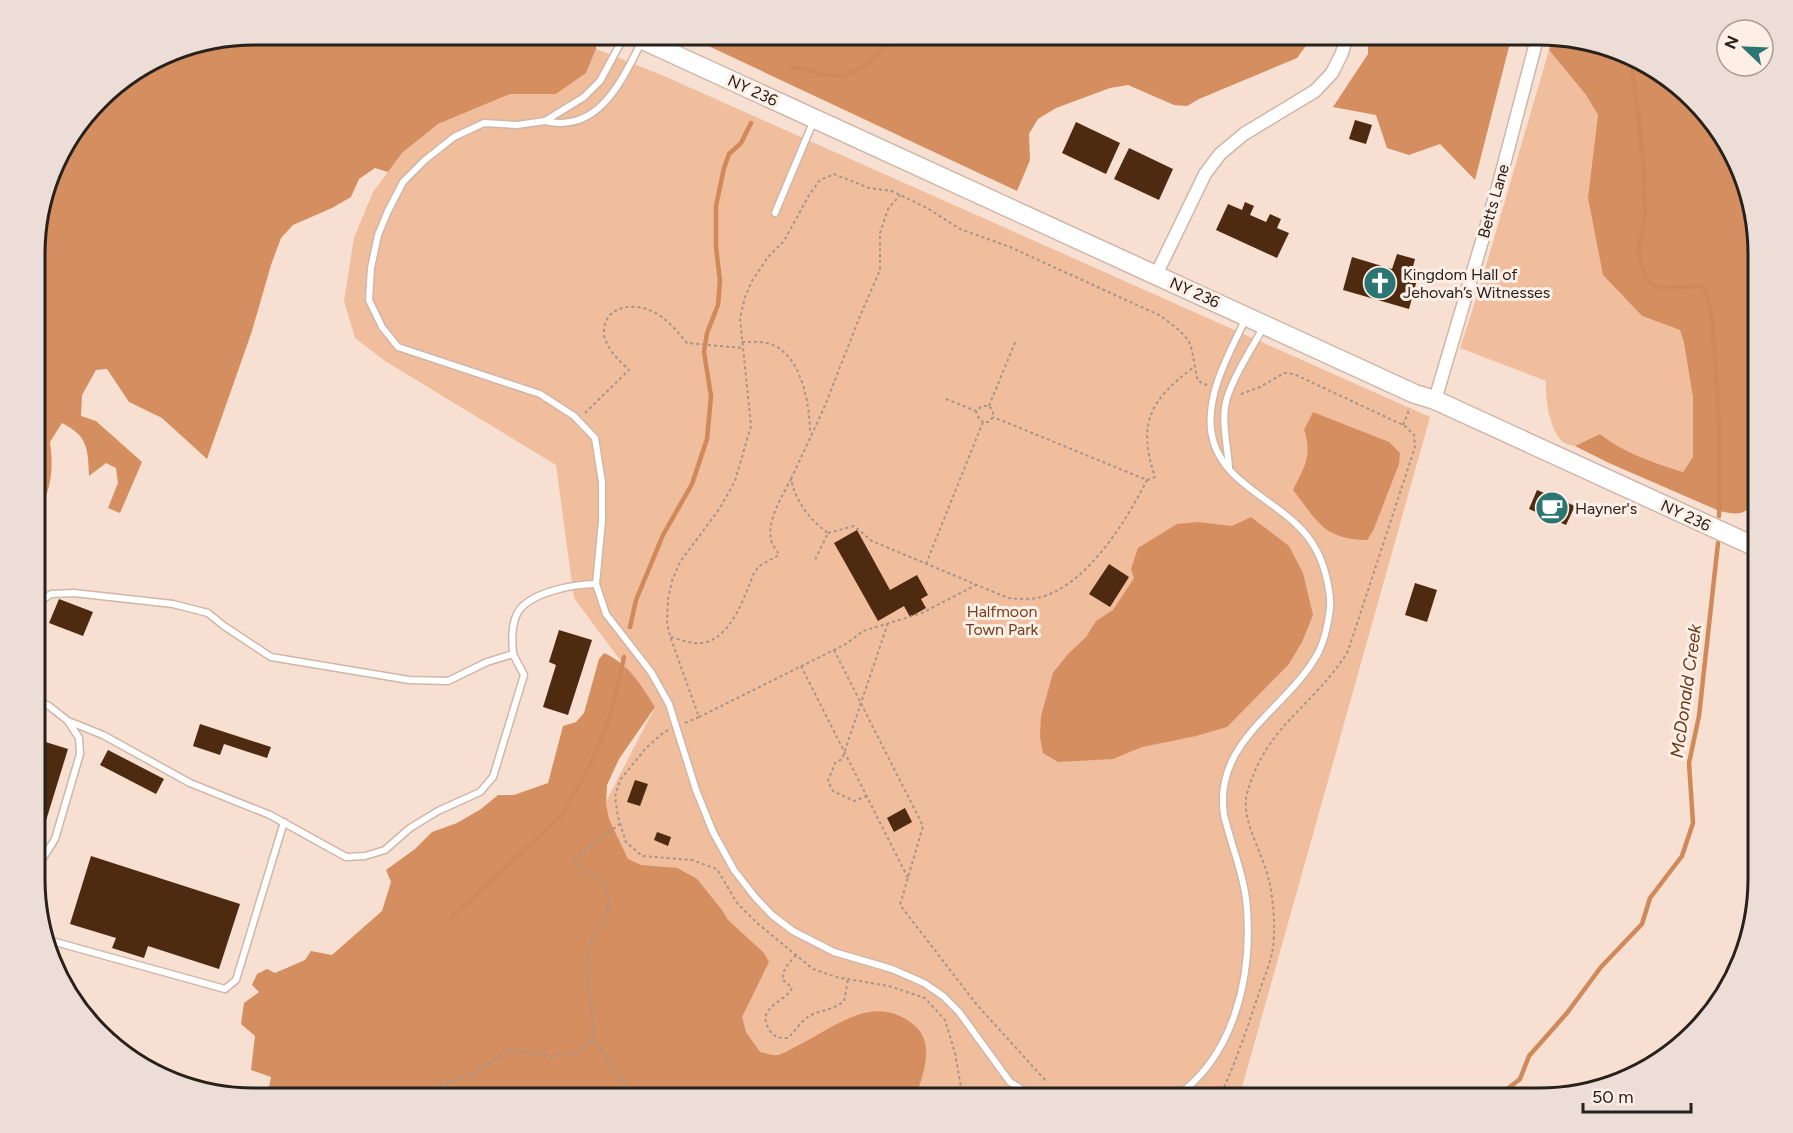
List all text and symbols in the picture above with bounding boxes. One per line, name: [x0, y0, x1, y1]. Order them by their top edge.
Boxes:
north arrow: [1715, 18, 1775, 78]
text: N: [1720, 33, 1743, 52]
street label: NY 236: [725, 71, 781, 110]
street label: Betts Lane: [1474, 162, 1513, 240]
church icon: Kingdom Hall of Jehovah’s Witnesses: [1362, 265, 1398, 301]
place label: Kingdom Hall of Jehovah’s Witnesses: [1403, 265, 1550, 302]
street label: NY 236: [1167, 273, 1223, 312]
cafe icon: Hayner's: [1534, 490, 1570, 526]
street label: NY 236: [1658, 496, 1714, 535]
place label: Hayner's: [1575, 499, 1637, 518]
park label: Halfmoon Town Park: [966, 602, 1039, 639]
water label: McDonald Creek: [1666, 621, 1706, 759]
scale bar: [1583, 1076, 1691, 1114]
text: 50 m: [1592, 1086, 1634, 1108]

